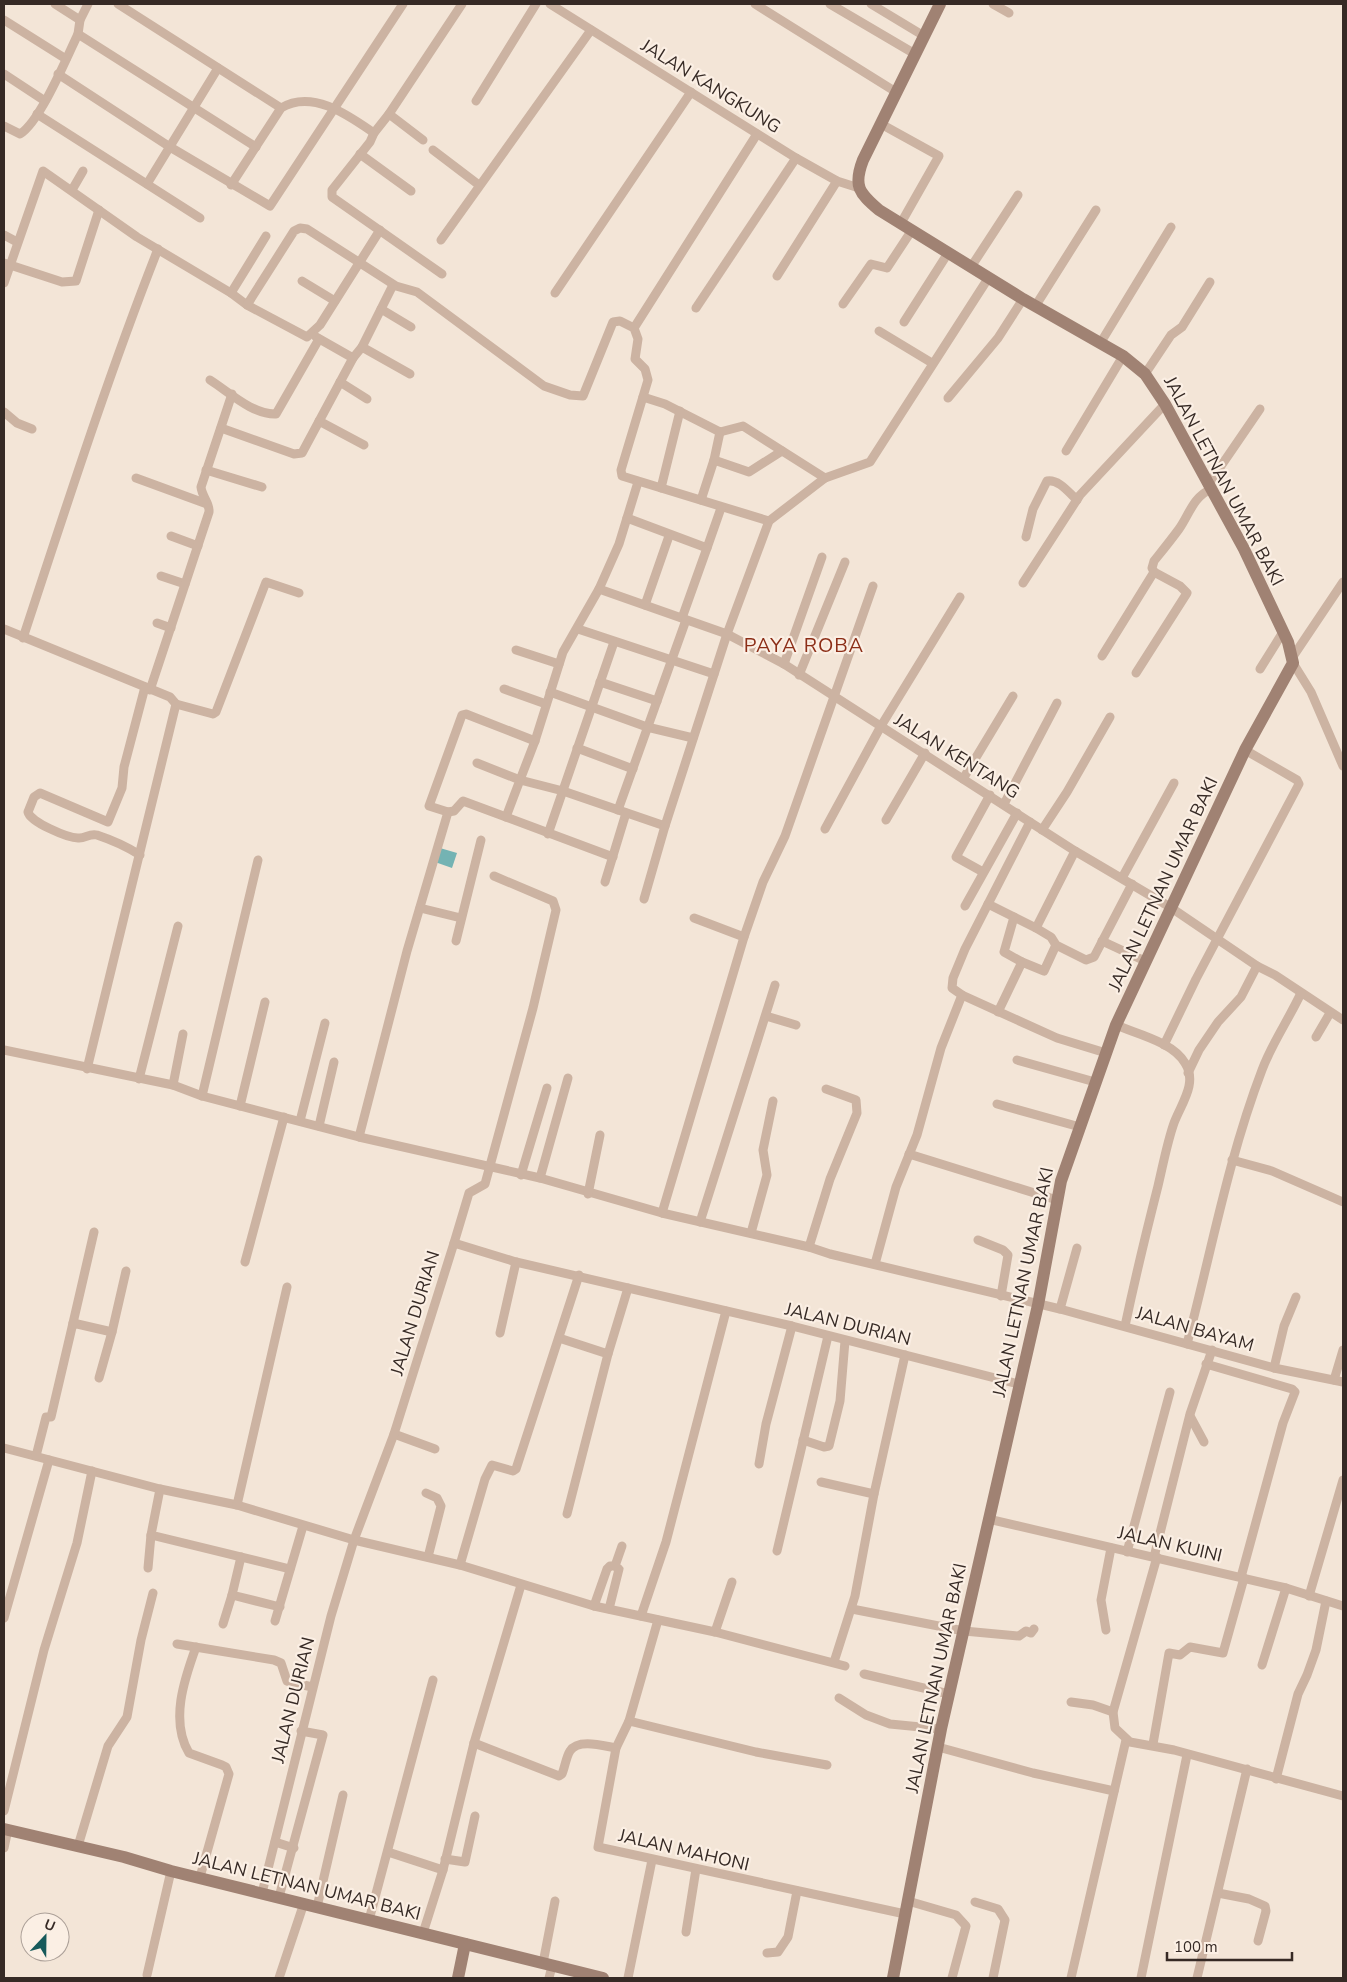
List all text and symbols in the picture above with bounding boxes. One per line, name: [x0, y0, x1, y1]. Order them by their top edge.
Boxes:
street label: JALAN KANGKUNG: [636, 33, 785, 139]
street label: JALAN LETNAN UMAR BAKI: [1158, 371, 1290, 590]
district label: PAYA ROBA: [744, 632, 864, 659]
street label: JALAN KENTANG: [889, 707, 1024, 804]
street label: JALAN LETNAN UMAR BAKI: [1102, 773, 1223, 996]
street label: JALAN LETNAN UMAR BAKI: [987, 1165, 1059, 1400]
street label: JALAN DURIAN: [384, 1248, 445, 1379]
street label: JALAN DURIAN: [782, 1297, 913, 1351]
street label: JALAN BAYAM: [1132, 1300, 1257, 1357]
street label: JALAN KUINI: [1115, 1520, 1224, 1568]
street label: JALAN LETNAN UMAR BAKI: [900, 1561, 972, 1796]
street label: JALAN DURIAN: [266, 1635, 320, 1766]
street label: JALAN MAHONI: [615, 1823, 752, 1877]
street label: JALAN LETNAN UMAR BAKI: [190, 1846, 423, 1926]
north arrow: [20, 1912, 70, 1962]
text: U: [41, 1915, 58, 1936]
scale bar: [1167, 1930, 1292, 1962]
text: 100 m: [1174, 1937, 1218, 1957]

